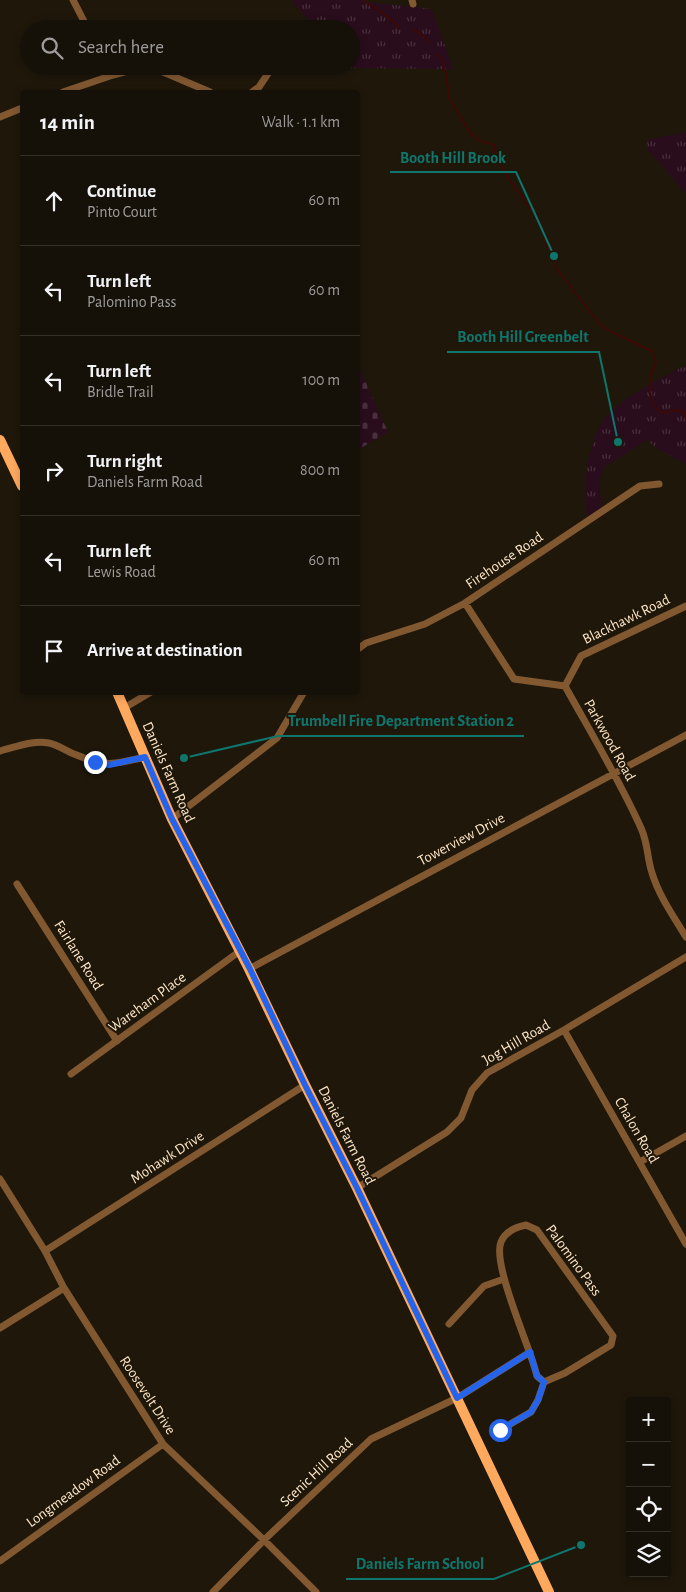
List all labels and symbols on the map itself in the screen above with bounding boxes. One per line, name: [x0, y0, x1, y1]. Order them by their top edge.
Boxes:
callout: Booth Hill Brook: [390, 141, 516, 172]
text: Booth Hill Brook: [400, 150, 506, 166]
callout: Booth Hill Greenbelt: [447, 321, 599, 352]
text: Booth Hill Greenbelt: [457, 329, 589, 345]
street label: Firehouse Road: [463, 529, 546, 592]
street label: Blackhawk Road: [580, 592, 672, 647]
street label: Parkwood Road: [581, 697, 638, 784]
callout: Trumbell Fire Department Station 2: [278, 705, 524, 736]
text: Trumbell Fire Department Station 2: [288, 713, 515, 729]
street label: Daniels Farm Road: [140, 720, 198, 825]
route end: [84, 751, 107, 774]
street label: Towerview Drive: [415, 810, 507, 869]
street label: Fairlane Road: [51, 918, 106, 993]
street label: Wareham Place: [106, 969, 189, 1035]
street label: Jog Hill Road: [480, 1017, 553, 1068]
street label: Daniels Farm Road: [315, 1083, 378, 1187]
street label: Chalon Road: [612, 1095, 662, 1166]
street label: Mohawk Drive: [128, 1128, 207, 1187]
street label: Palomino Pass: [543, 1222, 604, 1299]
street label: Roosevelt Drive: [117, 1353, 178, 1437]
route start: [489, 1419, 512, 1442]
street label: Scenic Hill Road: [277, 1435, 356, 1509]
street label: Longmeadow Road: [24, 1452, 123, 1530]
callout: Daniels Farm School: [346, 1548, 494, 1579]
text: Daniels Farm School: [356, 1556, 484, 1572]

